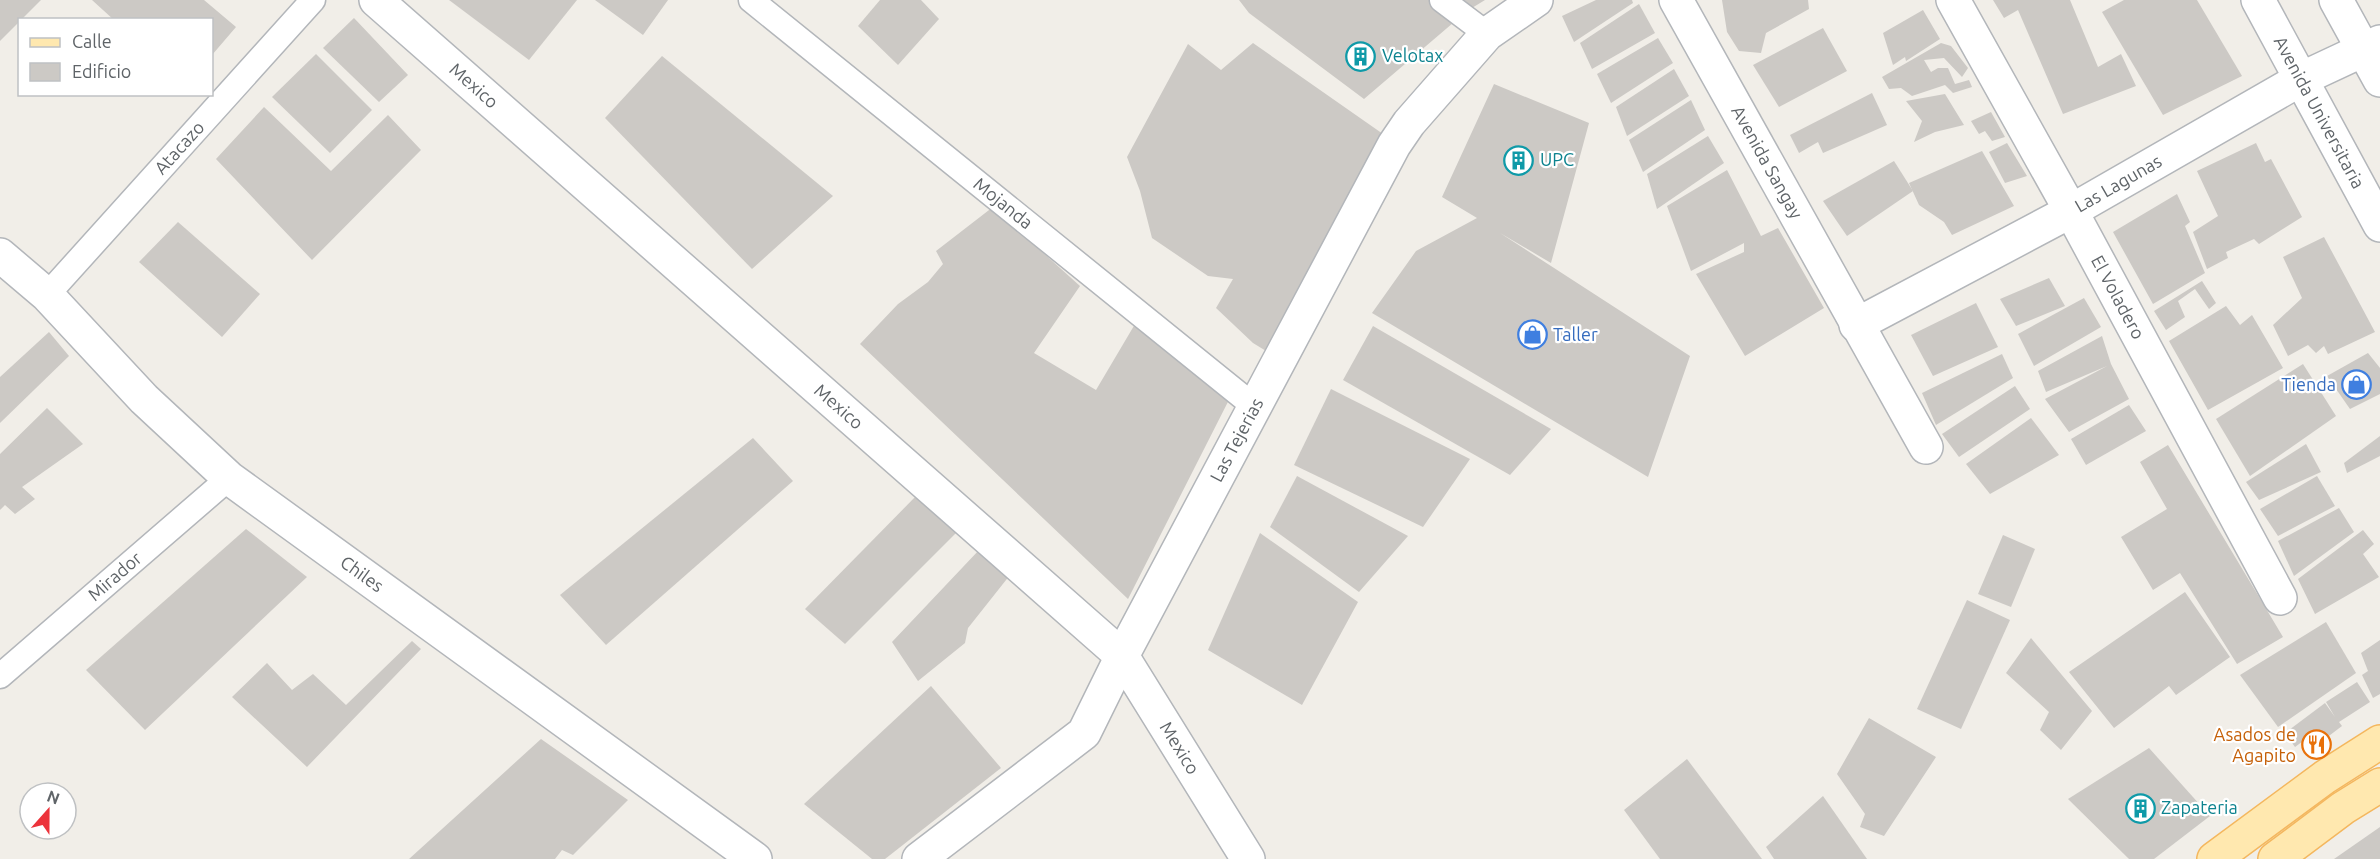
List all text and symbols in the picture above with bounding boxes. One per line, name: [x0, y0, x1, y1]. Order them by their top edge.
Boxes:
legend: [18, 18, 213, 96]
text: Calle: [72, 31, 112, 51]
street label: Avenida Universitaria: [2271, 32, 2369, 192]
building icon: Velotax: [1345, 40, 1377, 72]
place label: Velotax: [1382, 45, 1443, 65]
street label: Mexico: [446, 58, 503, 112]
text: Edificio: [72, 61, 131, 81]
street label: Avenida Sangay: [1728, 102, 1807, 222]
street label: Atacazo: [150, 117, 208, 178]
building icon: UPC: [1503, 144, 1535, 176]
place label: UPC: [1540, 149, 1574, 169]
street label: Las Lagunas: [2071, 150, 2165, 216]
street label: Mojanda: [970, 173, 1037, 233]
street label: El Voladero: [2088, 252, 2149, 342]
shop icon: Taller: [1516, 319, 1548, 351]
place label: Taller: [1553, 324, 1598, 344]
shop icon: Tienda: [2341, 369, 2373, 401]
place label: Tienda: [2281, 374, 2336, 394]
street label: Mexico: [811, 379, 868, 433]
street label: Las Tejerias: [1206, 394, 1267, 485]
street label: Mirador: [84, 547, 145, 604]
street label: Chiles: [337, 551, 388, 596]
street label: Mexico: [1156, 718, 1204, 778]
place label: Asados de Agapito: [2214, 724, 2296, 765]
restaurant icon: Asados de Agapito: [2301, 729, 2333, 761]
north arrow: [18, 781, 78, 841]
text: N: [45, 786, 62, 808]
building icon: Zapateria: [2124, 792, 2156, 824]
place label: Zapateria: [2161, 797, 2238, 817]

